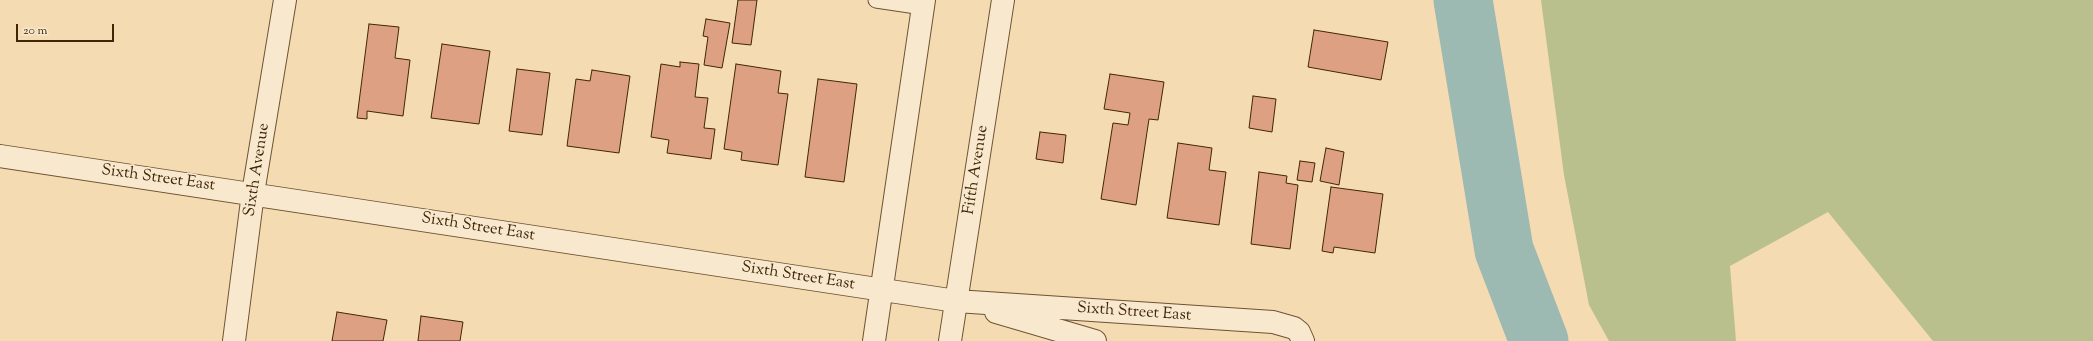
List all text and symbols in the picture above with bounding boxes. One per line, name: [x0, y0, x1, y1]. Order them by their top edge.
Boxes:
scale bar: [18, 16, 116, 42]
text: 20 m: [23, 22, 47, 40]
street label: Sixth Avenue: [241, 122, 275, 218]
street label: Fifth Avenue: [960, 124, 994, 216]
street label: Sixth Street East: [100, 162, 216, 196]
street label: Sixth Street East: [420, 210, 536, 246]
street label: Sixth Street East: [740, 259, 856, 295]
street label: Sixth Street East: [1076, 299, 1192, 327]

